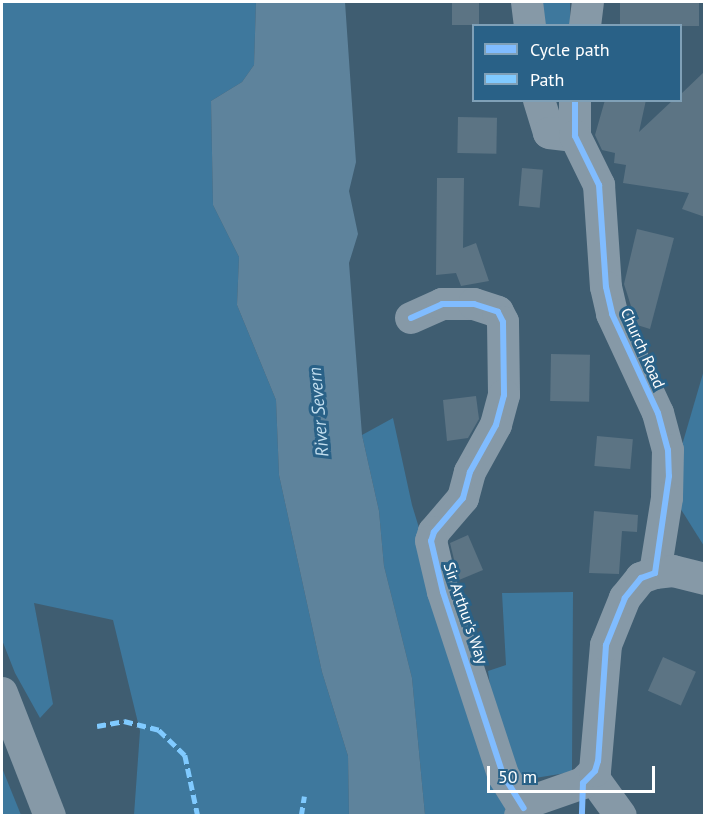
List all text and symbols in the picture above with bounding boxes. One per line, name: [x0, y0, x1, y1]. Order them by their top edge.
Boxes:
legend: [472, 24, 682, 102]
text: Cycle path: [530, 38, 610, 61]
text: Path: [530, 68, 564, 91]
street label: Church Road: [617, 305, 669, 391]
water label: River Severn: [304, 366, 334, 458]
street label: Sir Arthur's Way: [439, 559, 493, 667]
scale bar: [490, 754, 658, 792]
text: 50 m: [498, 765, 537, 788]

